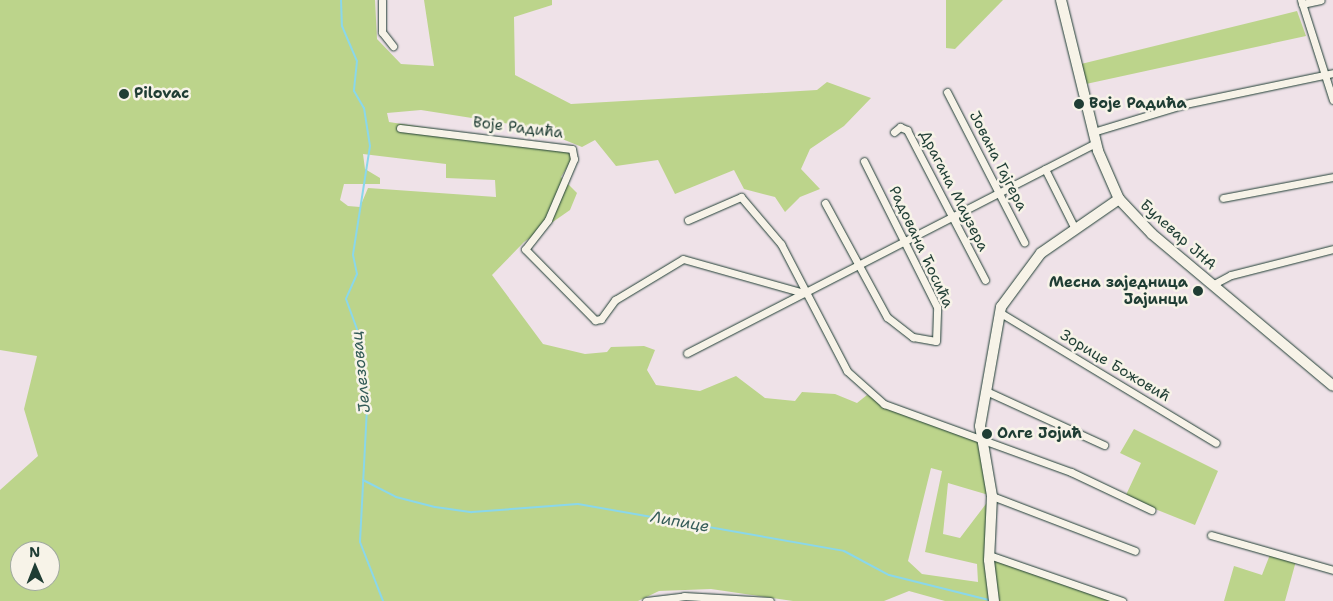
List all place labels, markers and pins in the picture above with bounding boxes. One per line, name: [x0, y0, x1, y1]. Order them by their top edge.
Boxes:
place label: Pilovac: [134, 85, 189, 103]
marker: Pilovac: [118, 88, 130, 100]
place label: Воје Радића: [1089, 95, 1187, 113]
marker: Воје Радића: [1073, 98, 1085, 110]
place label: Месна заједница Јајинци: [1049, 273, 1188, 308]
marker: Месна заједница Јајинци: [1192, 285, 1204, 297]
place label: Олге Јојић: [997, 425, 1082, 443]
marker: Олге Јојић: [981, 428, 993, 440]

